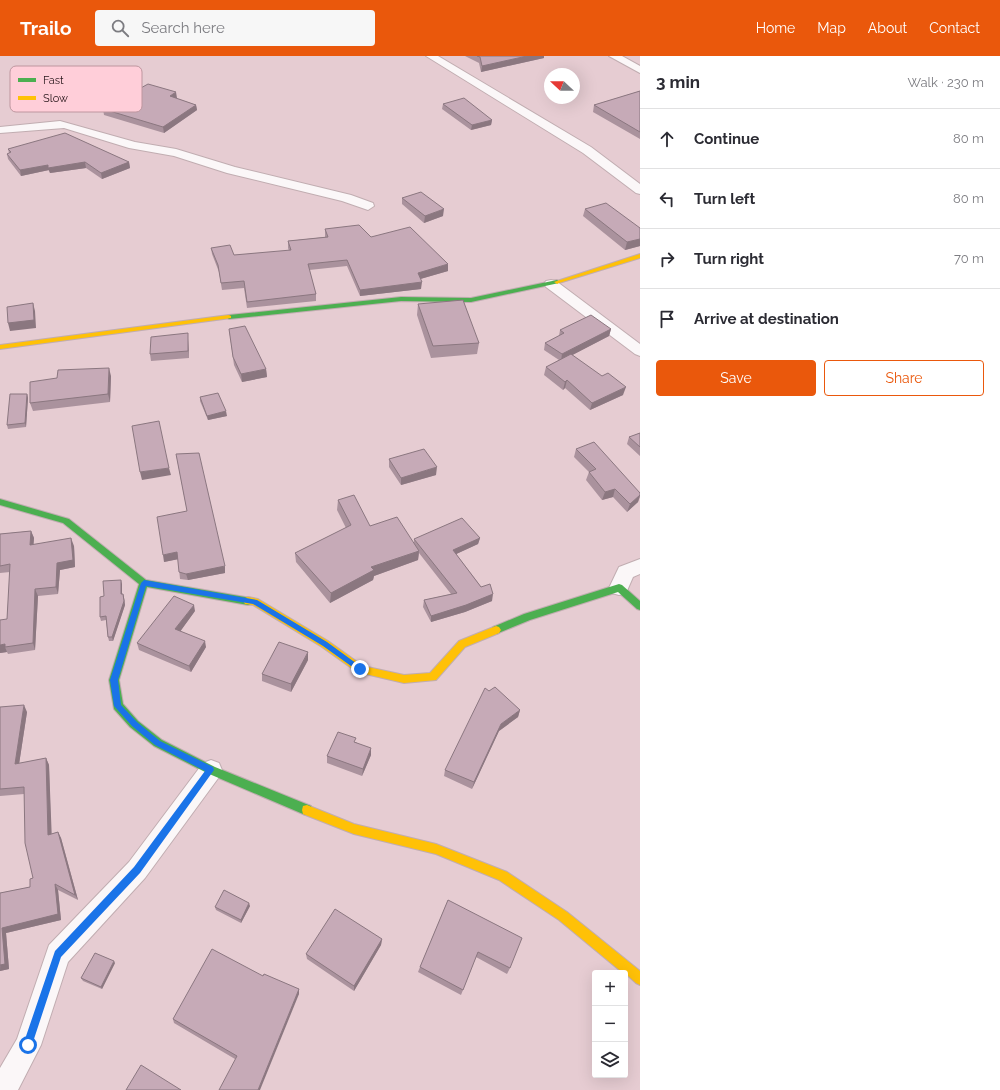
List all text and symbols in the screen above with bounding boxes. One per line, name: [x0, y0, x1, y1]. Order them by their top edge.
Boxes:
search box: [95, 10, 375, 46]
text: Trailo: [20, 17, 71, 39]
icon: search: [109, 17, 131, 39]
text: Search here: [141, 19, 225, 37]
text: Home: [756, 20, 795, 36]
text: Map: [817, 20, 846, 36]
text: About: [868, 20, 907, 36]
text: Contact: [929, 20, 980, 36]
legend: [10, 66, 142, 112]
north arrow: [544, 68, 580, 104]
text: 3 min: [656, 72, 700, 92]
text: Fast: [43, 74, 64, 87]
text: Walk · 230 m: [908, 75, 984, 90]
text: Slow: [43, 92, 68, 105]
icon: ahead: [656, 128, 678, 150]
text: Continue: [694, 130, 759, 148]
text: 80 m: [953, 131, 984, 146]
icon: left: [656, 188, 678, 210]
text: Turn left: [694, 190, 755, 208]
text: 80 m: [953, 191, 984, 206]
icon: right: [656, 248, 678, 270]
text: Turn right: [694, 250, 764, 268]
text: 70 m: [954, 251, 984, 266]
icon: arrive: [656, 308, 678, 330]
text: Arrive at destination: [694, 310, 839, 328]
button: Save: [656, 360, 816, 396]
button: Share: [824, 360, 984, 396]
route end: [351, 660, 369, 678]
map controls: [592, 970, 628, 1078]
button: +: [592, 970, 628, 1006]
button: −: [592, 1006, 628, 1042]
route start: [19, 1036, 37, 1054]
button: layers: [592, 1042, 628, 1078]

